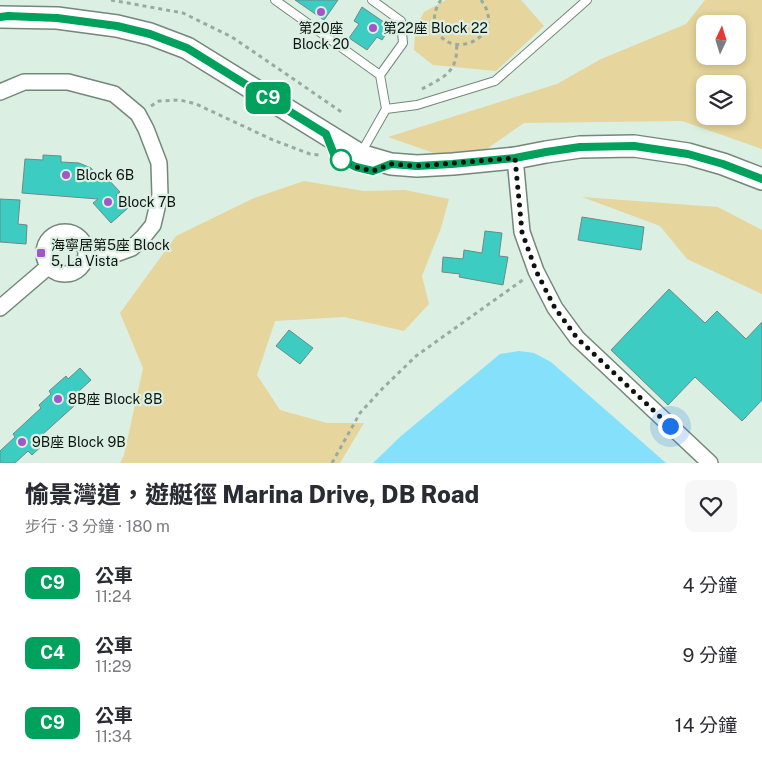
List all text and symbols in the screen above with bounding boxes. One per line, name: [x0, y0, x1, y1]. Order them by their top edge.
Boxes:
marker: 第20座 Block 20: [315, 6, 327, 18]
north arrow: [696, 15, 746, 65]
map controls: [696, 15, 746, 125]
place label: 第20座 Block 20: [293, 20, 349, 52]
place label: 第22座 Block 22: [383, 20, 488, 36]
marker: 第22座 Block 22: [367, 22, 379, 34]
button: layers: [696, 75, 746, 125]
line badge: C9: [246, 82, 290, 114]
text: C9: [256, 87, 280, 108]
unlabelled marker: [330, 149, 352, 171]
place label: Block 6B: [76, 167, 134, 183]
marker: Block 6B: [60, 169, 72, 181]
place label: Block 7B: [118, 194, 176, 210]
marker: Block 7B: [102, 196, 114, 208]
place label: 海寧居第5座 Block 5, La Vista: [51, 237, 170, 269]
marker: 海寧居第5座 Block 5, La Vista: [35, 247, 47, 259]
place label: 8B座 Block 8B: [68, 391, 162, 407]
marker: 8B座 Block 8B: [52, 393, 64, 405]
your location: [658, 414, 683, 439]
place label: 9B座 Block 9B: [32, 434, 126, 450]
marker: 9B座 Block 9B: [16, 436, 28, 448]
text: 愉景灣道，遊艇徑 Marina Drive, DB Road: [25, 480, 479, 508]
button: heart: [685, 480, 737, 532]
text: 步行 · 3 分鐘 · 180 m: [25, 517, 170, 536]
text: 公車: [95, 564, 133, 586]
text: C9: [40, 572, 65, 593]
text: 4 分鐘: [682, 574, 737, 596]
text: 11:24: [95, 587, 132, 606]
text: 公車: [95, 634, 133, 656]
text: C4: [40, 642, 65, 663]
text: 9 分鐘: [683, 644, 737, 666]
text: 11:29: [95, 657, 131, 676]
text: 公車: [95, 704, 133, 726]
text: C9: [40, 712, 65, 733]
text: 14 分鐘: [675, 714, 737, 736]
text: 11:34: [95, 727, 132, 746]

